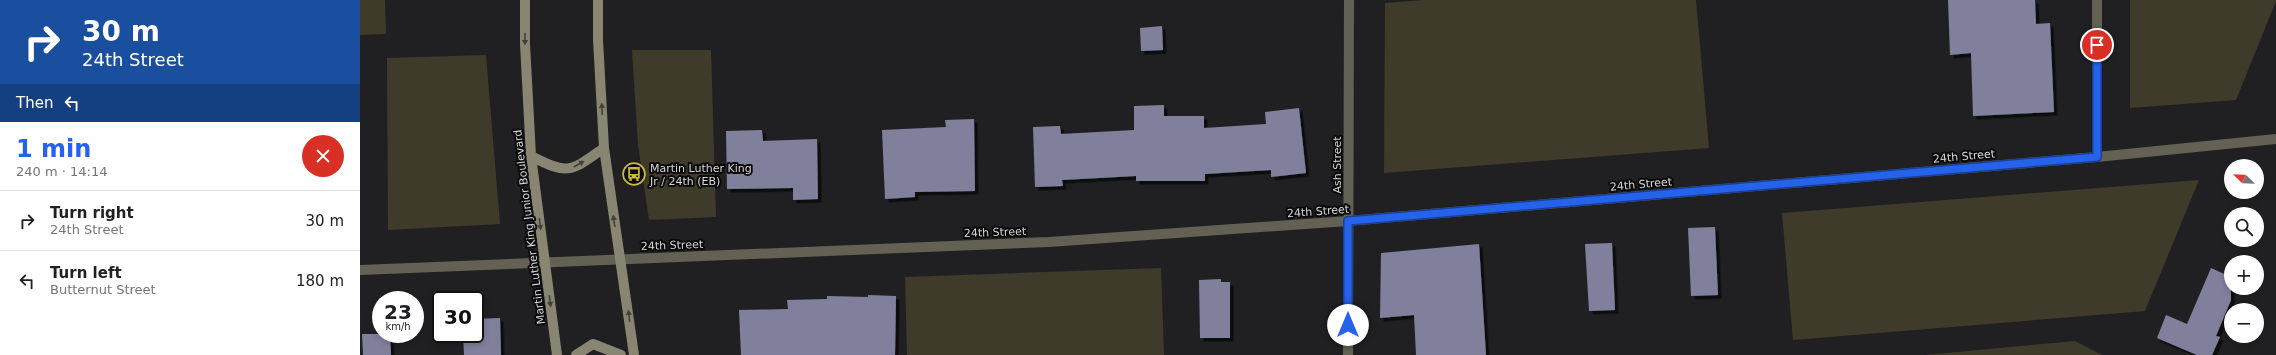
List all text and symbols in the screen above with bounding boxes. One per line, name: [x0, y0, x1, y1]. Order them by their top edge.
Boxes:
text: 30 m: [82, 15, 160, 48]
icon: right: [16, 16, 68, 68]
pin: [2080, 28, 2114, 62]
one-way arrow: [522, 33, 528, 46]
icon: arrive: [2086, 34, 2108, 56]
text: 24th Street: [82, 49, 184, 70]
icon: left: [61, 92, 83, 114]
text: Then: [16, 94, 53, 112]
one-way arrow: [598, 103, 605, 115]
street label: Martin Luther King Junior Boulevard: [511, 129, 548, 325]
text: 1 min: [16, 135, 91, 163]
button: close: [302, 135, 344, 177]
street label: Ash Street: [1331, 136, 1344, 194]
street label: 24th Street: [1932, 147, 1996, 166]
north arrow: [2224, 159, 2264, 199]
map controls: [2224, 159, 2264, 343]
one-way arrow: [573, 161, 585, 167]
bus stop icon: Martin Luther King Jr / 24th (EB): [621, 161, 647, 187]
place label: Martin Luther King Jr / 24th (EB): [649, 162, 752, 188]
text: 240 m · 14:14: [16, 164, 107, 179]
street label: 24th Street: [1609, 175, 1673, 194]
street label: 24th Street: [1287, 203, 1350, 220]
text: Turn right: [50, 204, 134, 222]
button: search: [2224, 207, 2264, 247]
icon: right: [16, 210, 38, 232]
text: 30 m: [306, 212, 344, 230]
one-way arrow: [611, 215, 617, 227]
one-way arrow: [537, 218, 543, 230]
text: 24th Street: [50, 222, 124, 237]
street label: 24th Street: [964, 225, 1027, 240]
street label: 24th Street: [641, 238, 704, 253]
button: +: [2224, 255, 2264, 295]
text: Turn left: [50, 264, 122, 282]
icon: left: [16, 270, 38, 292]
text: 180 m: [296, 272, 344, 290]
text: Butternut Street: [50, 282, 156, 297]
speed limit sign: 30: [432, 291, 484, 343]
one-way arrow: [547, 295, 553, 307]
text: 23: [384, 300, 412, 324]
button: −: [2224, 303, 2264, 343]
position arrow: [1327, 304, 1369, 346]
one-way arrow: [626, 310, 633, 322]
text: km/h: [385, 321, 411, 332]

